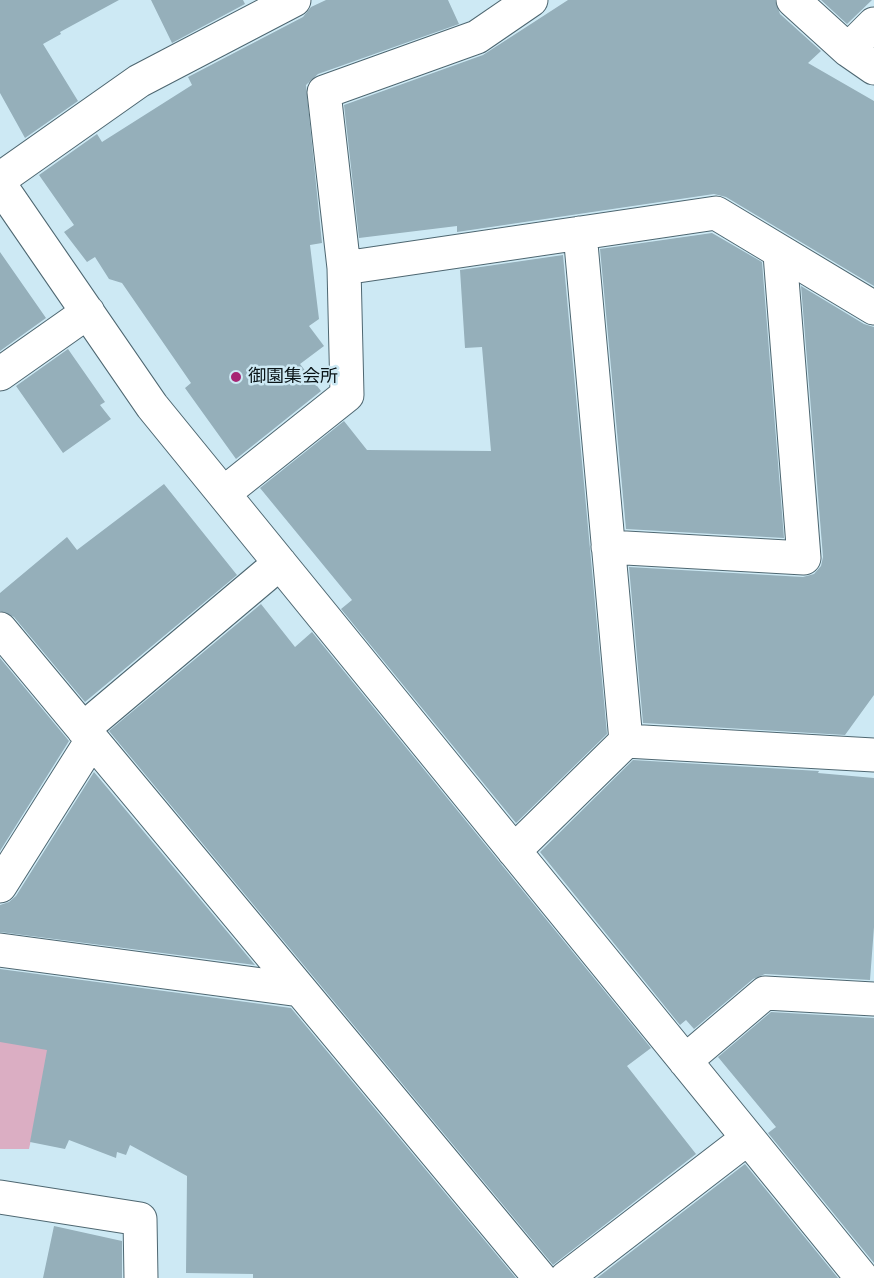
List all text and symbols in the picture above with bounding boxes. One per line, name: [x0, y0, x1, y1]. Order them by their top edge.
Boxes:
place label: 御園集会所: [248, 366, 338, 388]
marker: 御園集会所: [229, 370, 243, 384]

